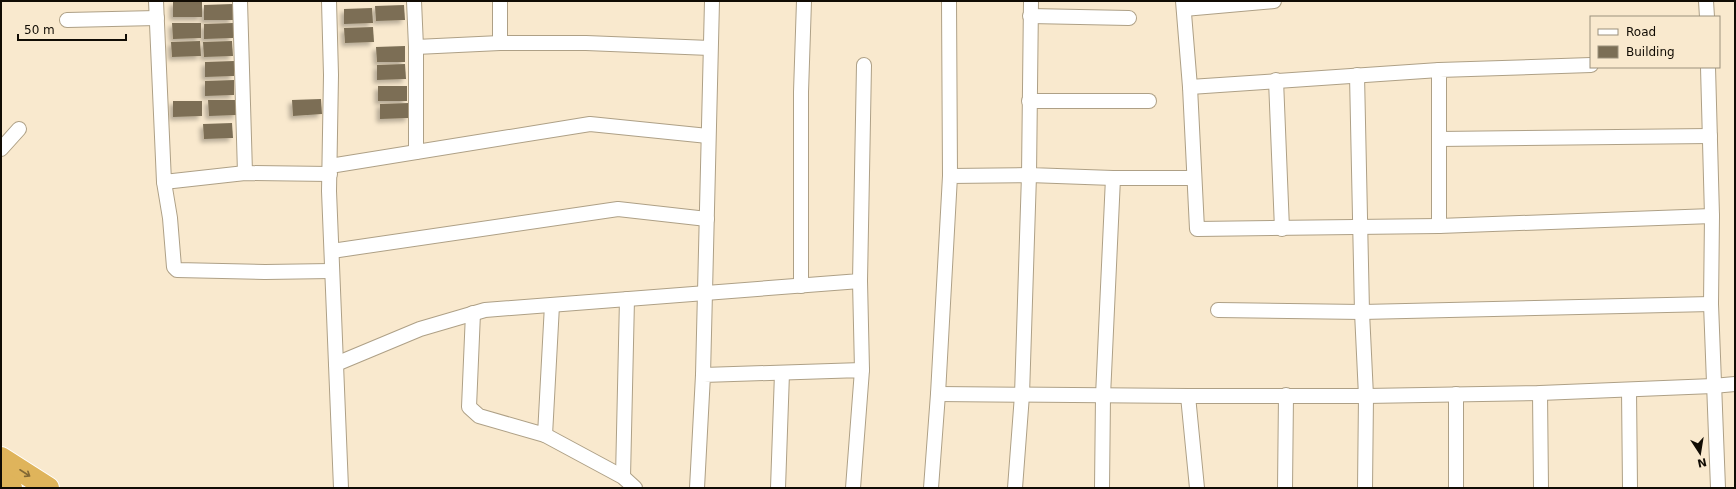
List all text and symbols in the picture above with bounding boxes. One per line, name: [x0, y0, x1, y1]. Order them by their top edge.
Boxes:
scale bar: [18, 16, 126, 42]
legend: [1590, 16, 1720, 68]
text: 50 m: [24, 23, 55, 37]
text: Road: [1626, 25, 1656, 39]
text: Building: [1626, 45, 1675, 59]
north arrow: [1680, 433, 1720, 473]
text: N: [1696, 455, 1708, 470]
one-way arrow: [19, 469, 30, 477]

